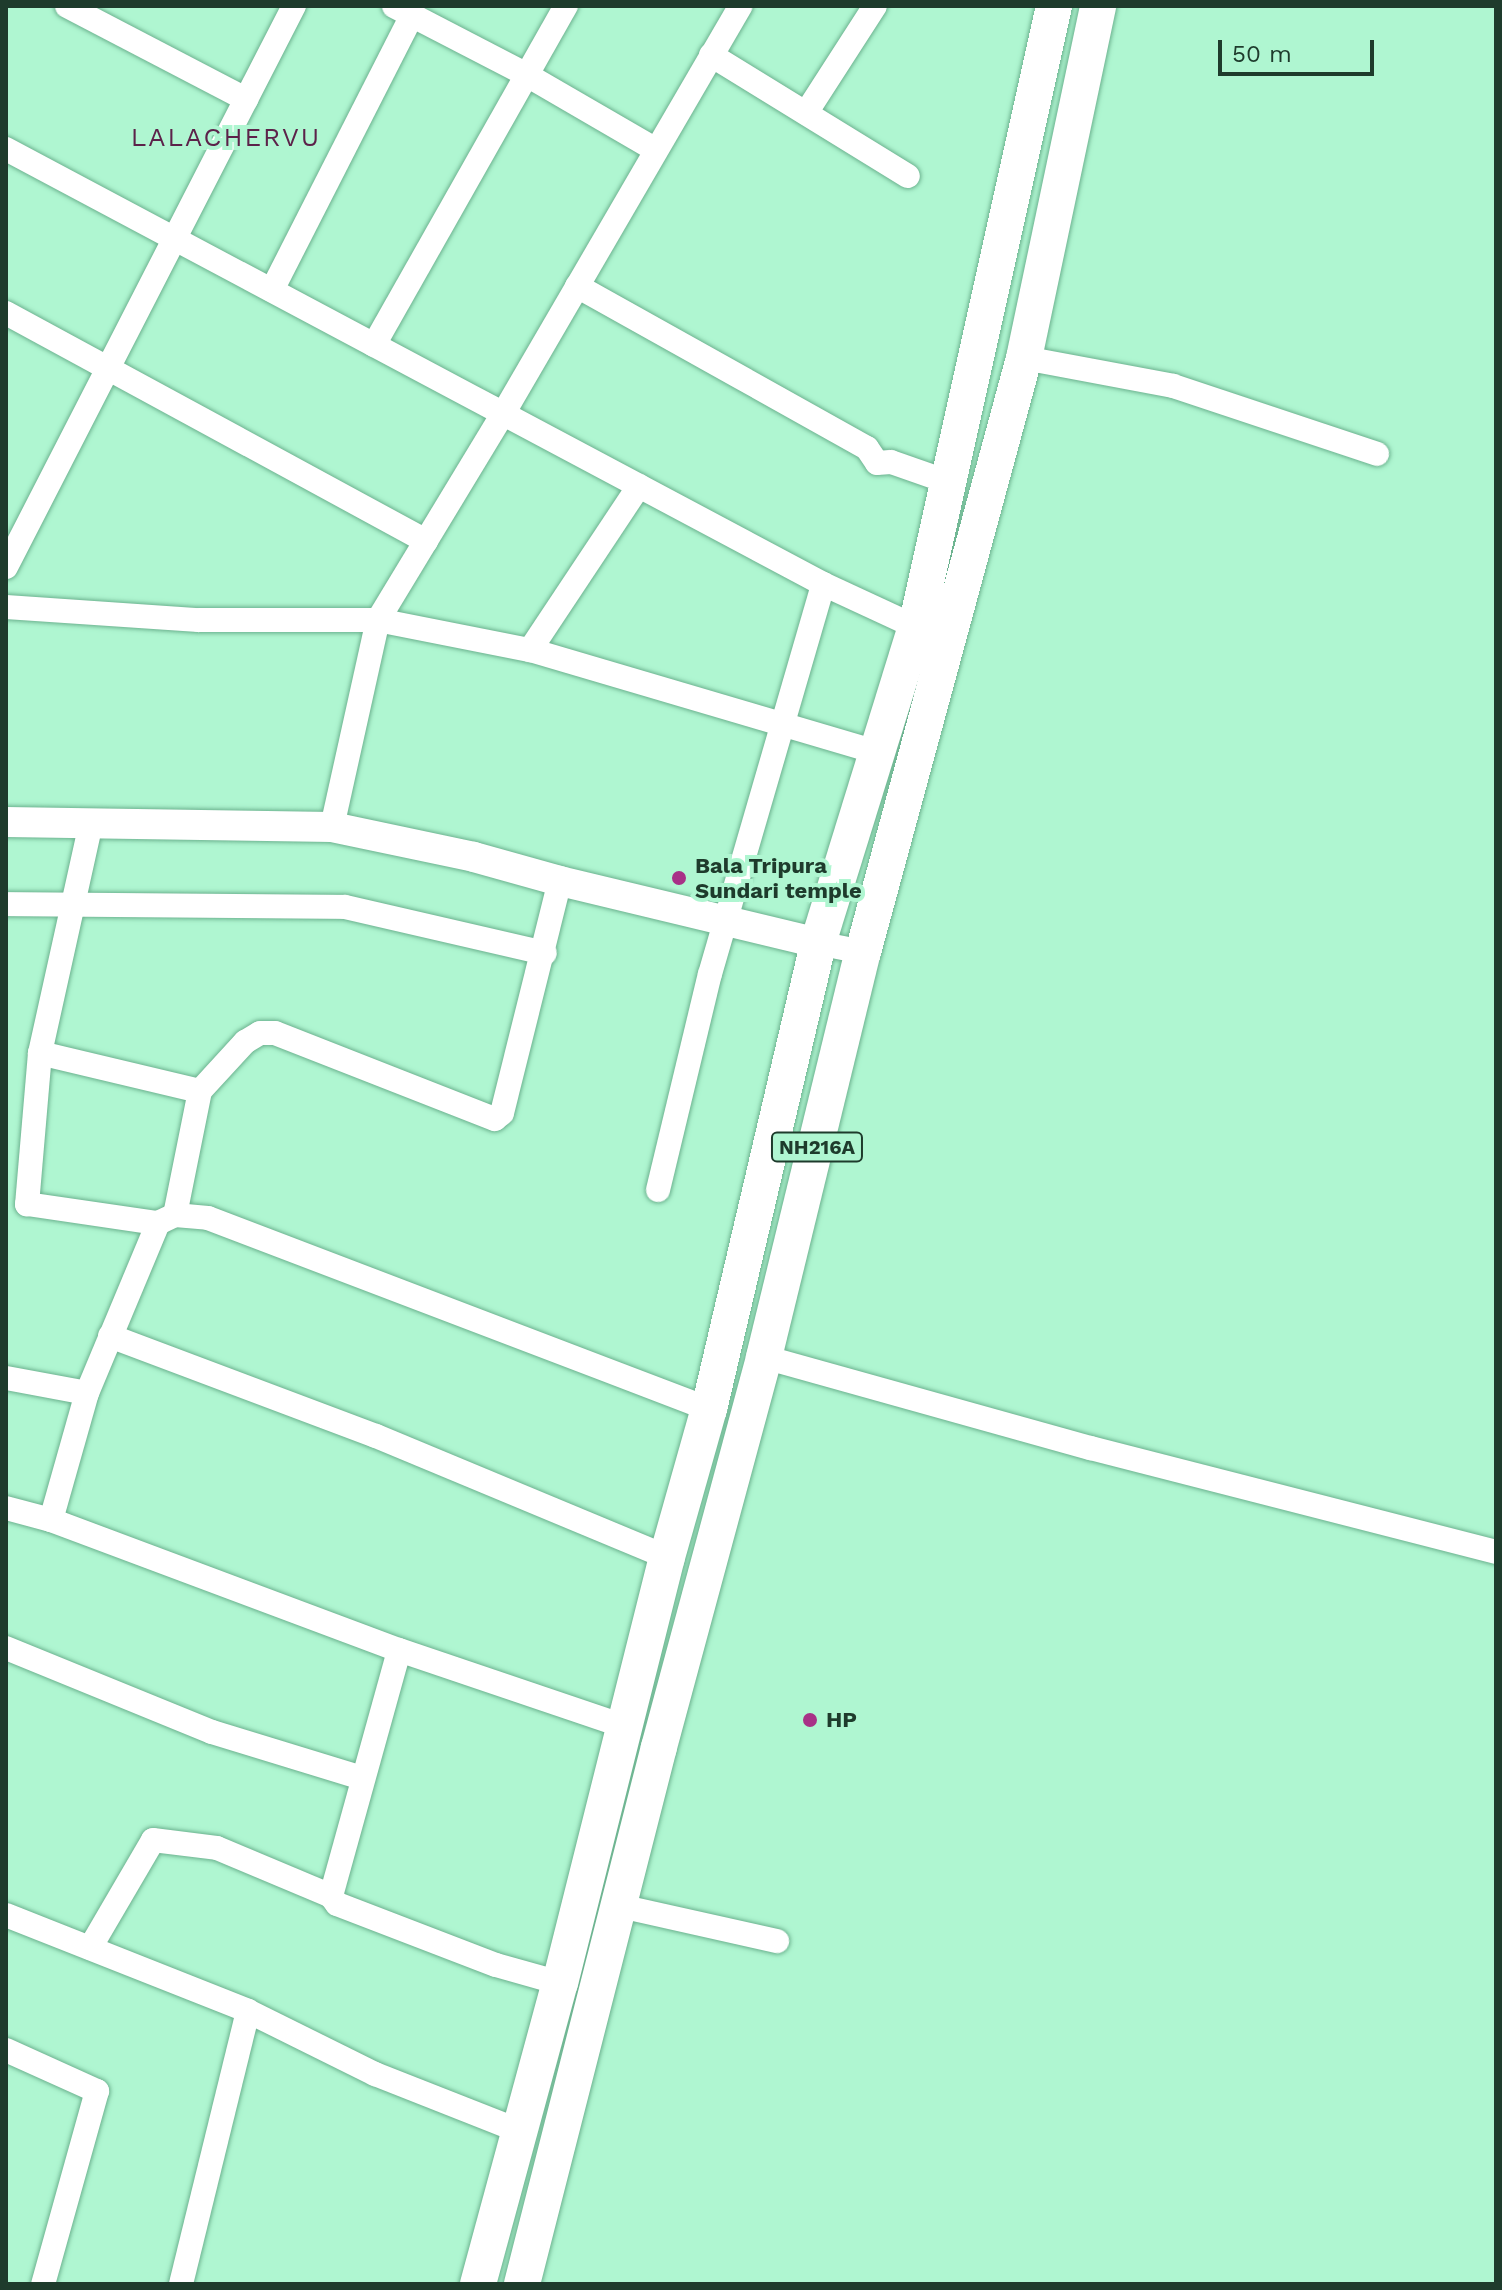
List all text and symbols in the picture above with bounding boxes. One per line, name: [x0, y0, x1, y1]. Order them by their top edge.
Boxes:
scale bar: [1222, 24, 1378, 74]
text: 50 m: [1232, 40, 1292, 68]
district label: LALACHERVU: [131, 122, 321, 154]
place label: Bala Tripura Sundari temple: [695, 852, 862, 904]
marker: Bala Tripura Sundari temple: [670, 869, 688, 887]
road number: NH216A: [769, 1131, 865, 1163]
place label: HP: [826, 1707, 857, 1733]
marker: HP: [801, 1711, 819, 1729]

